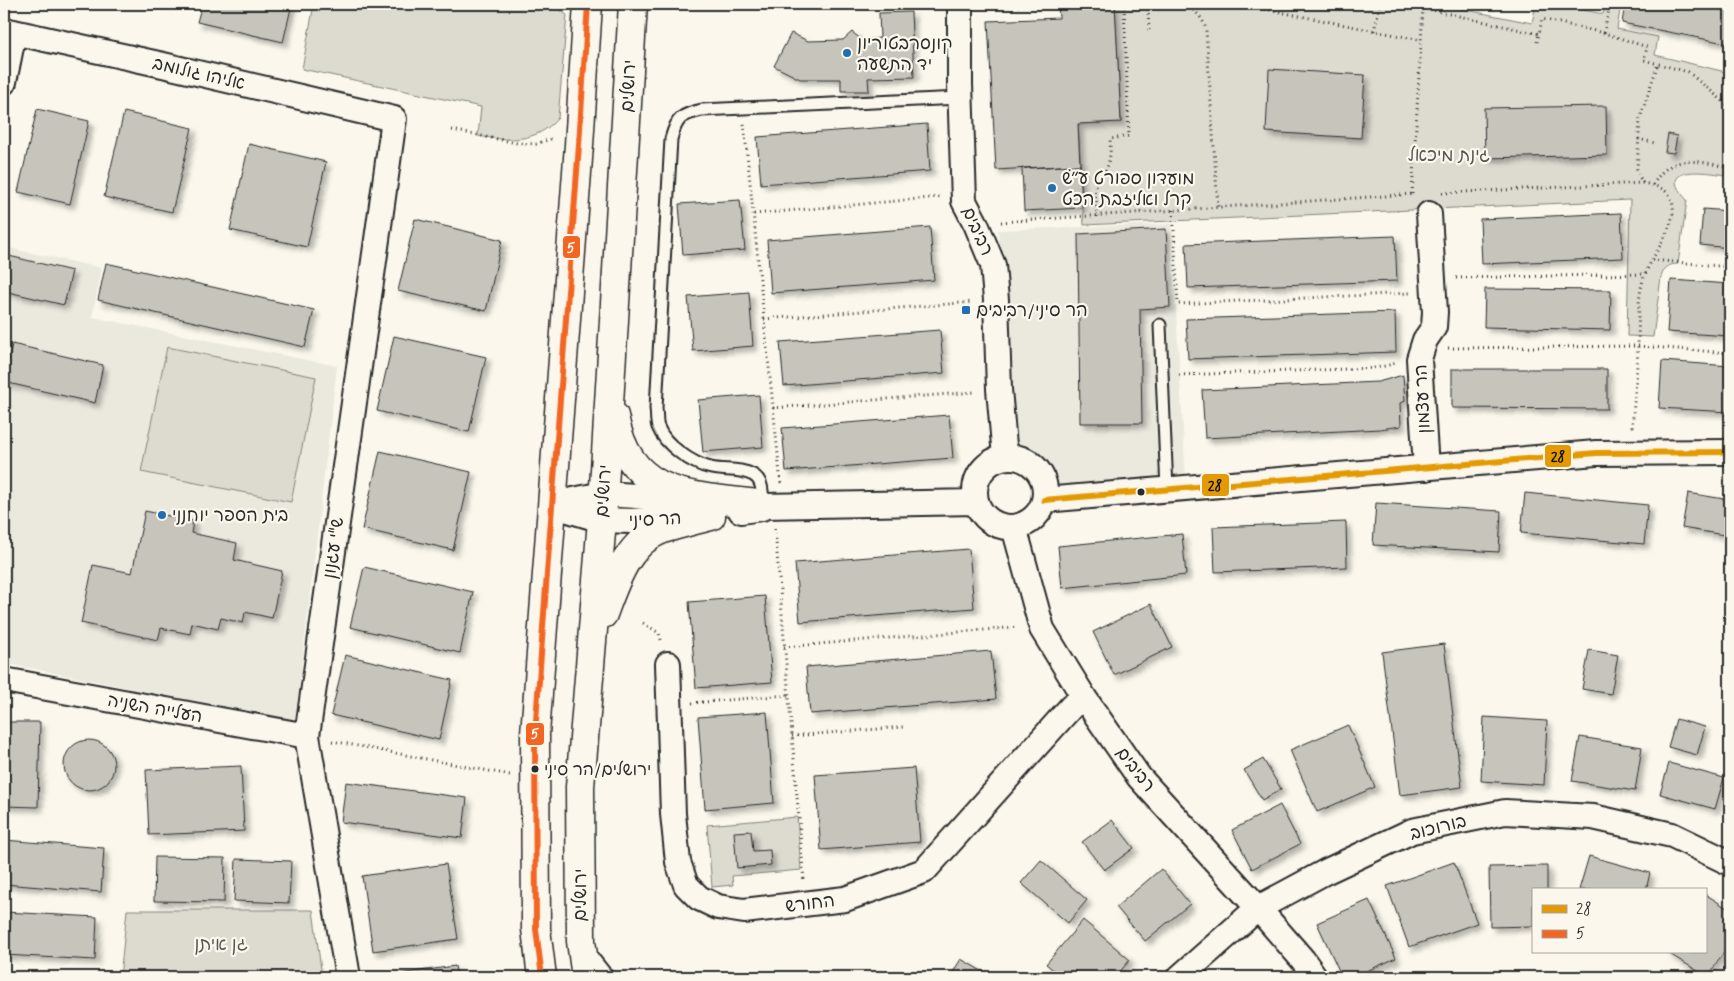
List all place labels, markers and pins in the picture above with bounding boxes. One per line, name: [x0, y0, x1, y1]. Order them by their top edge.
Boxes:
place label: קונסרבטוריון יד התשעה: [857, 32, 953, 77]
marker: קונסרבטוריון יד התשעה: [841, 47, 853, 59]
place label: מועדון ספורט ע״שׁ קרל ואליזבת הכט: [1062, 167, 1195, 212]
marker: מועדון ספורט ע״שׁ קרל ואליזבת הכט: [1046, 182, 1058, 194]
place label: הר סיני/רביבים: [976, 299, 1088, 323]
marker: הר סיני/רביבים: [960, 304, 972, 316]
unlabelled marker: [1136, 487, 1146, 497]
place label: בית הספר יוחנני: [172, 504, 288, 528]
marker: בית הספר יוחנני: [156, 509, 168, 521]
place label: ירושלים/הר סיני: [544, 759, 651, 781]
marker: ירושלים/הר סיני: [530, 764, 540, 774]

